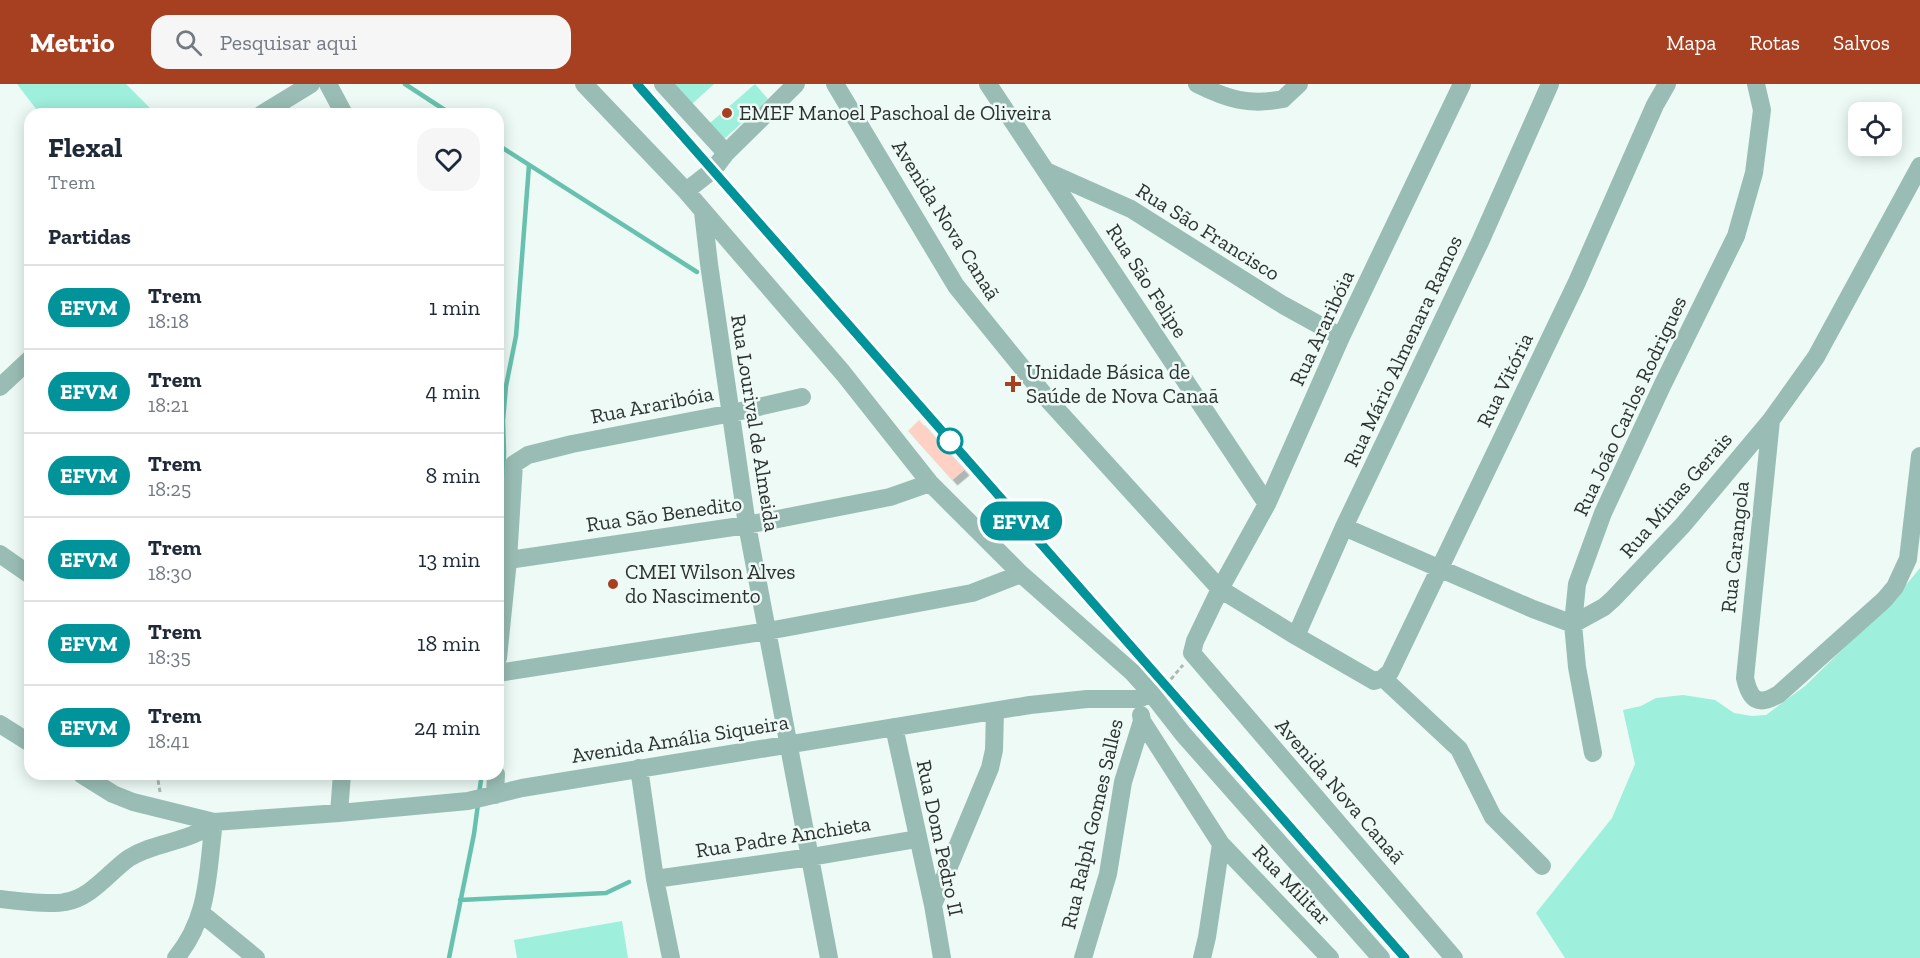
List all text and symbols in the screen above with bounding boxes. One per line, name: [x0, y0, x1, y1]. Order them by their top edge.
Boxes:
search box: [151, 15, 571, 69]
text: Metrio: [30, 26, 115, 59]
icon: search: [172, 26, 205, 59]
text: Pesquisar aqui: [220, 29, 357, 56]
text: Mapa: [1666, 30, 1716, 55]
text: Rotas: [1749, 30, 1800, 55]
text: Salvos: [1833, 30, 1890, 55]
place label: EMEF Manoel Paschoal de Oliveira: [739, 100, 1051, 125]
map controls: [1848, 102, 1902, 156]
button: locate: [1848, 102, 1902, 156]
marker: EMEF Manoel Paschoal de Oliveira: [720, 106, 734, 120]
button: heart: [417, 128, 480, 191]
text: Flexal: [48, 131, 123, 164]
street label: Avenida Nova Canaã: [887, 135, 1006, 305]
text: Trem: [48, 170, 95, 194]
street label: Rua São Francisco: [1132, 177, 1285, 286]
street label: Rua São Felipe: [1101, 219, 1194, 342]
text: Partidas: [48, 223, 131, 250]
street label: Rua Mário Almenara Ramos: [1338, 231, 1467, 470]
street label: Rua Araribóia: [1284, 266, 1359, 389]
text: Trem: [148, 282, 202, 309]
street label: Rua João Carlos Rodrigues: [1568, 292, 1691, 520]
text: 1 min: [429, 294, 480, 321]
text: EFVM: [60, 295, 118, 320]
text: 18:18: [148, 309, 189, 333]
street label: Rua Lourival de Almeida: [726, 313, 785, 533]
street label: Rua Vitória: [1471, 329, 1538, 431]
place label: Unidade Básica de Saúde de Nova Canaã: [1026, 359, 1219, 408]
text: Trem: [148, 366, 202, 393]
marker: Unidade Básica de Saúde de Nova Canaã: [1004, 375, 1022, 393]
text: 4 min: [425, 378, 480, 405]
text: EFVM: [60, 379, 118, 404]
street label: Rua Araribóia: [589, 380, 715, 429]
text: 18:21: [148, 393, 189, 417]
street label: Rua Minas Gerais: [1614, 427, 1737, 563]
unlabelled marker: [937, 428, 963, 454]
text: Trem: [148, 450, 202, 477]
text: 8 min: [425, 462, 480, 489]
text: EFVM: [60, 463, 118, 488]
text: 18:25: [148, 477, 191, 501]
street label: Rua Carangola: [1715, 480, 1754, 614]
street label: Rua São Benedito: [584, 490, 743, 537]
line badge: EFVM: [979, 502, 1063, 540]
text: EFVM: [992, 509, 1050, 534]
text: Trem: [148, 534, 202, 561]
text: 13 min: [418, 546, 480, 573]
text: EFVM: [60, 547, 118, 572]
place label: CMEI Wilson Alves do Nascimento: [625, 559, 795, 608]
text: 18:30: [148, 561, 192, 585]
marker: CMEI Wilson Alves do Nascimento: [606, 577, 620, 591]
text: Trem: [148, 618, 202, 645]
text: 18 min: [417, 630, 480, 657]
text: EFVM: [60, 631, 118, 656]
text: 18:35: [148, 645, 191, 669]
text: Trem: [148, 702, 202, 729]
street label: Avenida Amália Siqueira: [570, 709, 790, 768]
street label: Avenida Nova Canaã: [1270, 713, 1410, 868]
text: 24 min: [414, 714, 480, 741]
text: EFVM: [60, 715, 118, 740]
street label: Rua Ralph Gomes Salles: [1055, 716, 1128, 931]
text: 18:41: [148, 729, 189, 753]
street label: Rua Dom Pedro II: [912, 758, 969, 918]
street label: Rua Padre Anchieta: [694, 810, 872, 863]
street label: Rua Militar: [1248, 839, 1337, 930]

